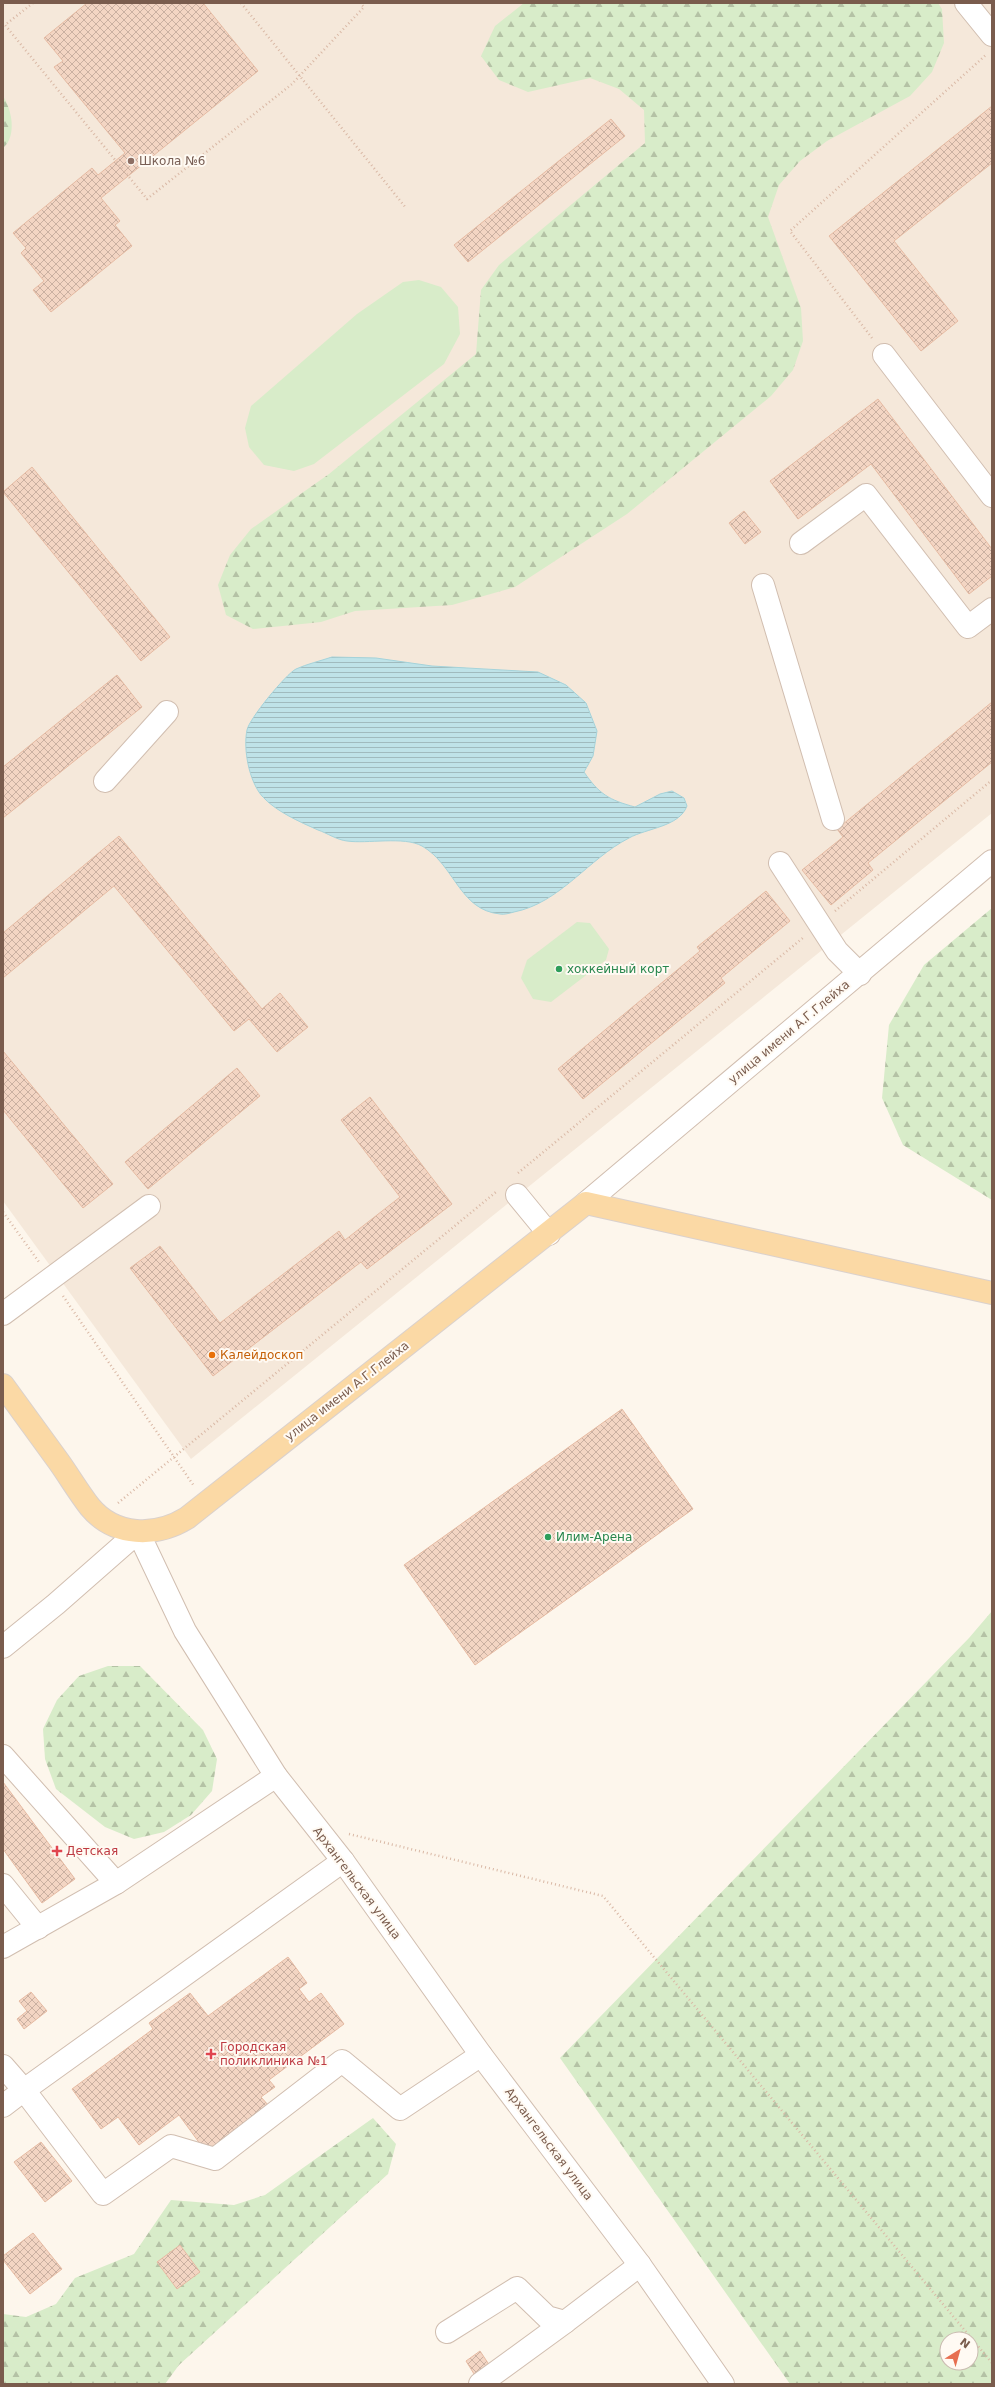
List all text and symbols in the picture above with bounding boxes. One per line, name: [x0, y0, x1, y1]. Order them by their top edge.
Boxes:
place label: Школа №6: [139, 154, 205, 168]
marker: Школа №6: [126, 156, 136, 166]
place label: хоккейный корт: [567, 962, 669, 976]
marker: хоккейный корт: [554, 964, 564, 974]
street label: улица имени А.Г.Глейха: [726, 977, 852, 1087]
street label: улица имени А.Г.Глейха: [282, 1338, 412, 1444]
place label: Калейдоскоп: [220, 1348, 303, 1362]
marker: Калейдоскоп: [207, 1350, 217, 1360]
place label: Илим-Арена: [556, 1530, 632, 1544]
marker: Илим-Арена: [543, 1532, 553, 1542]
street label: Архангельская улица: [310, 1824, 404, 1942]
place label: Детская: [66, 1844, 118, 1858]
marker: Детская: [51, 1845, 63, 1857]
place label: Городская поликлиника №1: [220, 2040, 328, 2068]
marker: Городская поликлиника №1: [205, 2048, 217, 2060]
street label: Архангельская улица: [502, 2085, 596, 2203]
north arrow: [939, 2331, 979, 2371]
text: N: [957, 2335, 972, 2351]

